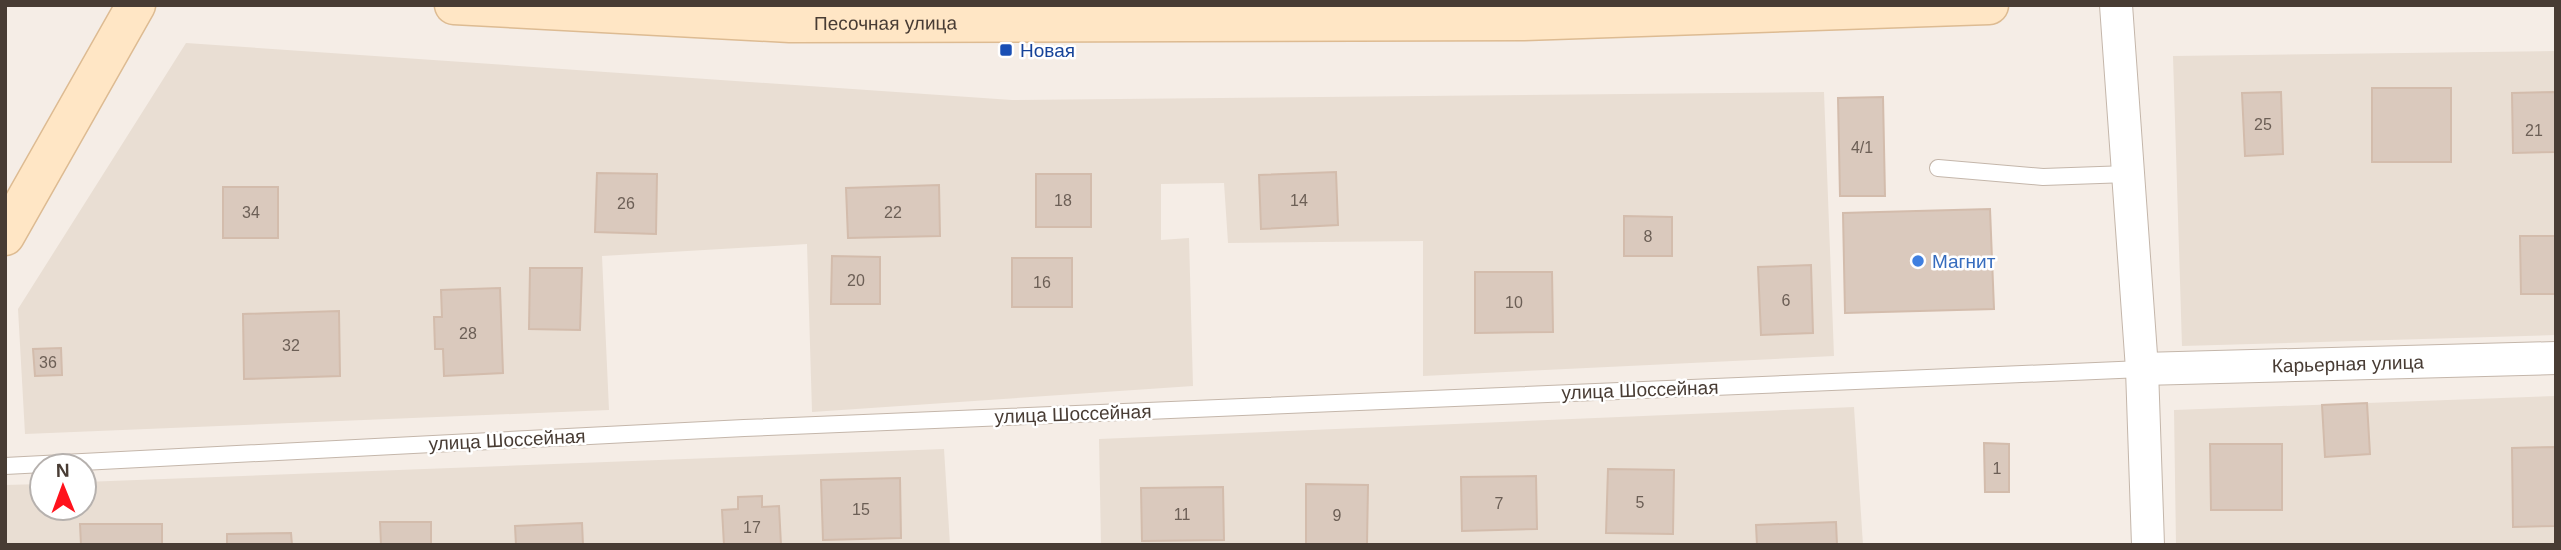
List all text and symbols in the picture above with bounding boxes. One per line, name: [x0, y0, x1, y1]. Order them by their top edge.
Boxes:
street label: Песочная улица: [814, 12, 957, 33]
place label: Новая: [1020, 40, 1075, 61]
marker: Новая: [998, 42, 1014, 58]
house number: 25: [2254, 116, 2272, 133]
house number: 21: [2525, 122, 2543, 139]
house number: 4/1: [1851, 139, 1873, 156]
house number: 18: [1054, 192, 1072, 209]
house number: 14: [1290, 192, 1308, 209]
house number: 26: [617, 195, 635, 212]
house number: 34: [242, 204, 260, 221]
house number: 22: [884, 204, 902, 221]
house number: 8: [1644, 228, 1653, 245]
place label: Магнит: [1932, 251, 1996, 272]
marker: Магнит: [1910, 253, 1926, 269]
house number: 20: [847, 272, 865, 289]
house number: 16: [1033, 274, 1051, 291]
house number: 6: [1782, 292, 1791, 309]
house number: 10: [1505, 294, 1523, 311]
house number: 28: [459, 325, 477, 342]
house number: 32: [282, 337, 300, 354]
street label: Карьерная улица: [2272, 351, 2425, 376]
house number: 36: [39, 354, 57, 371]
street label: улица Шоссейная: [1561, 377, 1719, 403]
street label: улица Шоссейная: [994, 401, 1152, 427]
street label: улица Шоссейная: [428, 425, 586, 455]
north arrow: [28, 452, 98, 522]
text: N: [56, 460, 70, 481]
house number: 1: [1993, 460, 2002, 477]
house number: 5: [1636, 494, 1645, 511]
house number: 7: [1495, 495, 1504, 512]
house number: 15: [852, 501, 870, 518]
house number: 11: [1174, 506, 1190, 523]
house number: 9: [1333, 507, 1342, 524]
house number: 17: [743, 519, 761, 536]

